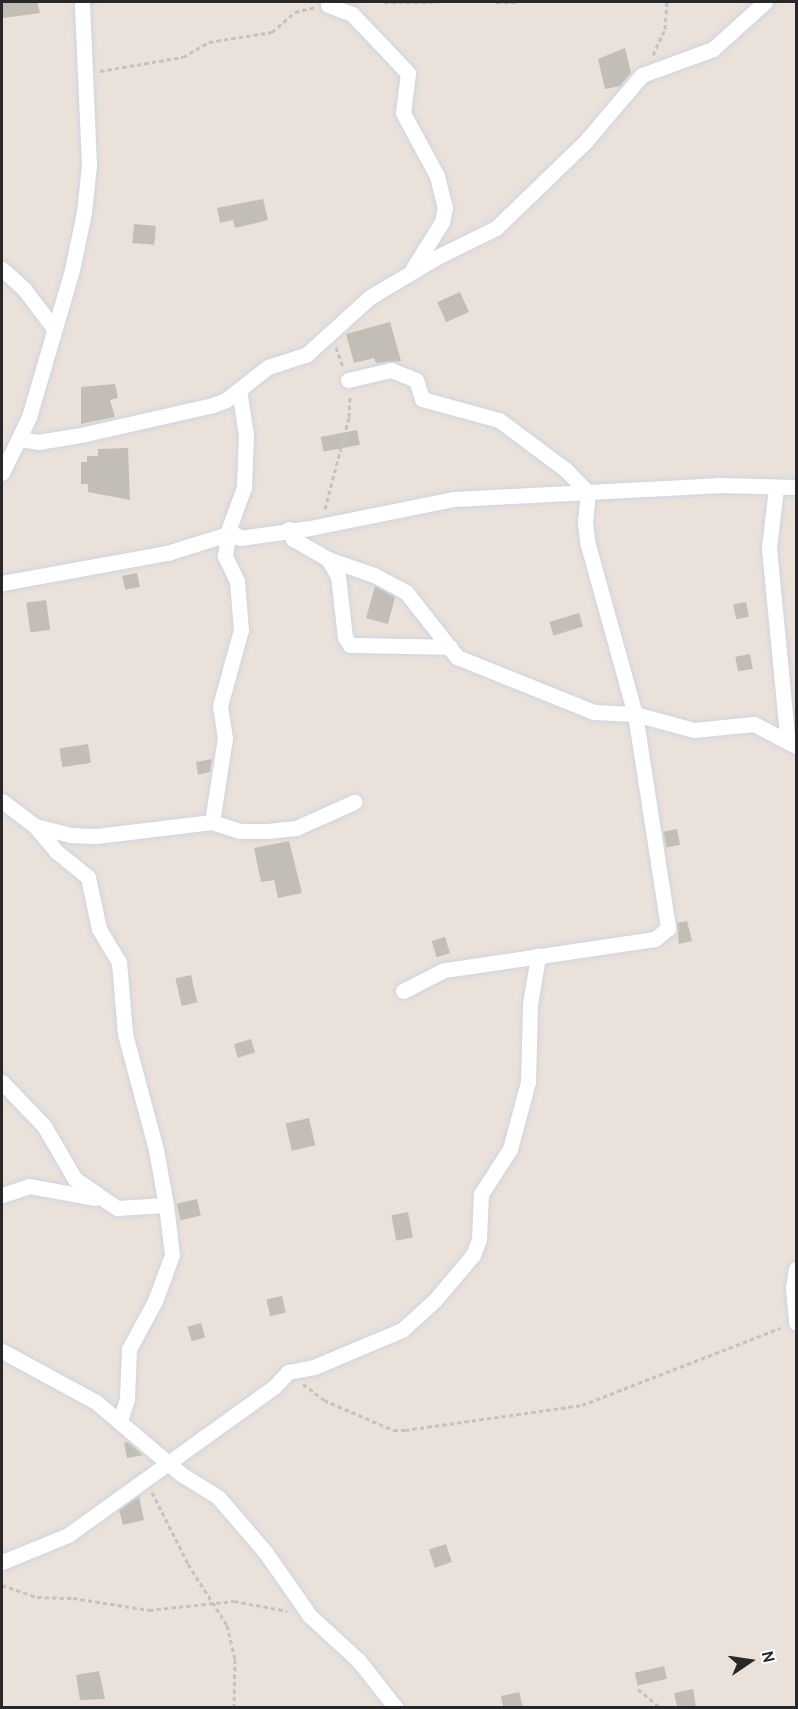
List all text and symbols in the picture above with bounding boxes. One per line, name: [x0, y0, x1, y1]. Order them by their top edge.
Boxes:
north arrow: [720, 1631, 780, 1691]
text: N: [757, 1649, 779, 1664]

